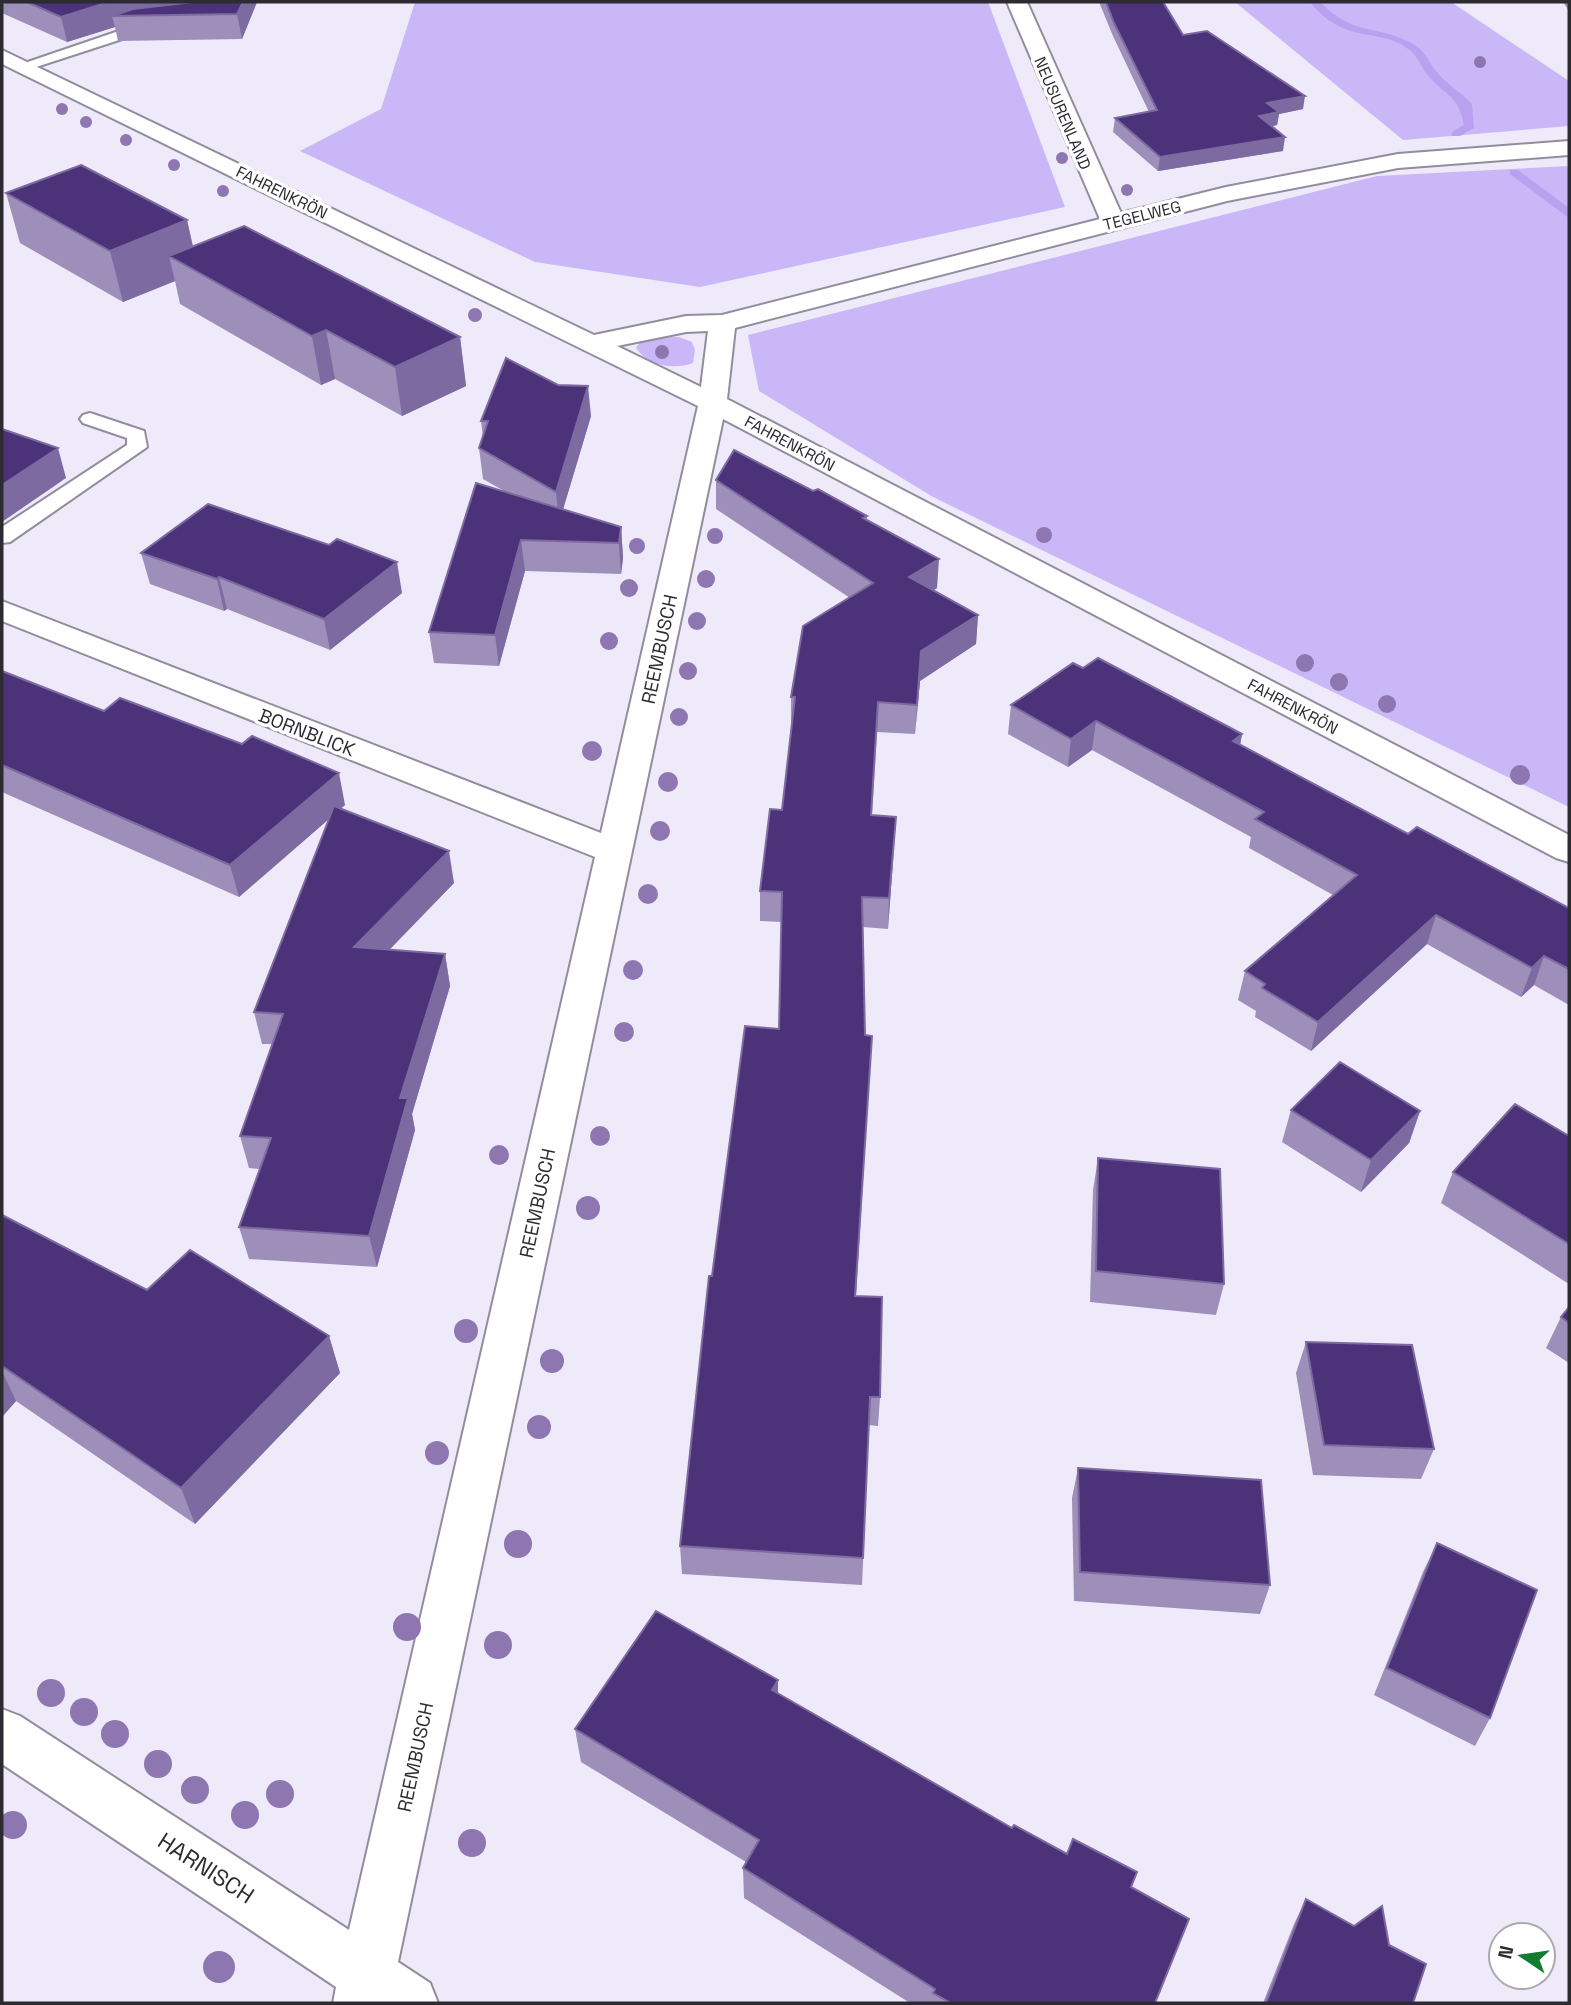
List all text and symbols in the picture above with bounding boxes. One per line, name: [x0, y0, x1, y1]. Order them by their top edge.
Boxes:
street label: NEUSURENLAND: [1029, 54, 1096, 173]
street label: FAHRENKRÖN: [232, 161, 331, 224]
street label: TEGELWEG: [1101, 196, 1183, 235]
street label: FAHRENKRÖN: [741, 411, 839, 476]
street label: REEMBUSCH: [636, 592, 683, 706]
street label: FAHRENKRÖN: [1244, 674, 1342, 739]
street label: BORNBLICK: [255, 703, 359, 762]
street label: REEMBUSCH: [514, 1146, 561, 1260]
street label: REEMBUSCH: [392, 1700, 439, 1814]
street label: HARNISCH: [152, 1826, 260, 1910]
north arrow: [1487, 1921, 1557, 1991]
text: N: [1492, 1943, 1520, 1961]

